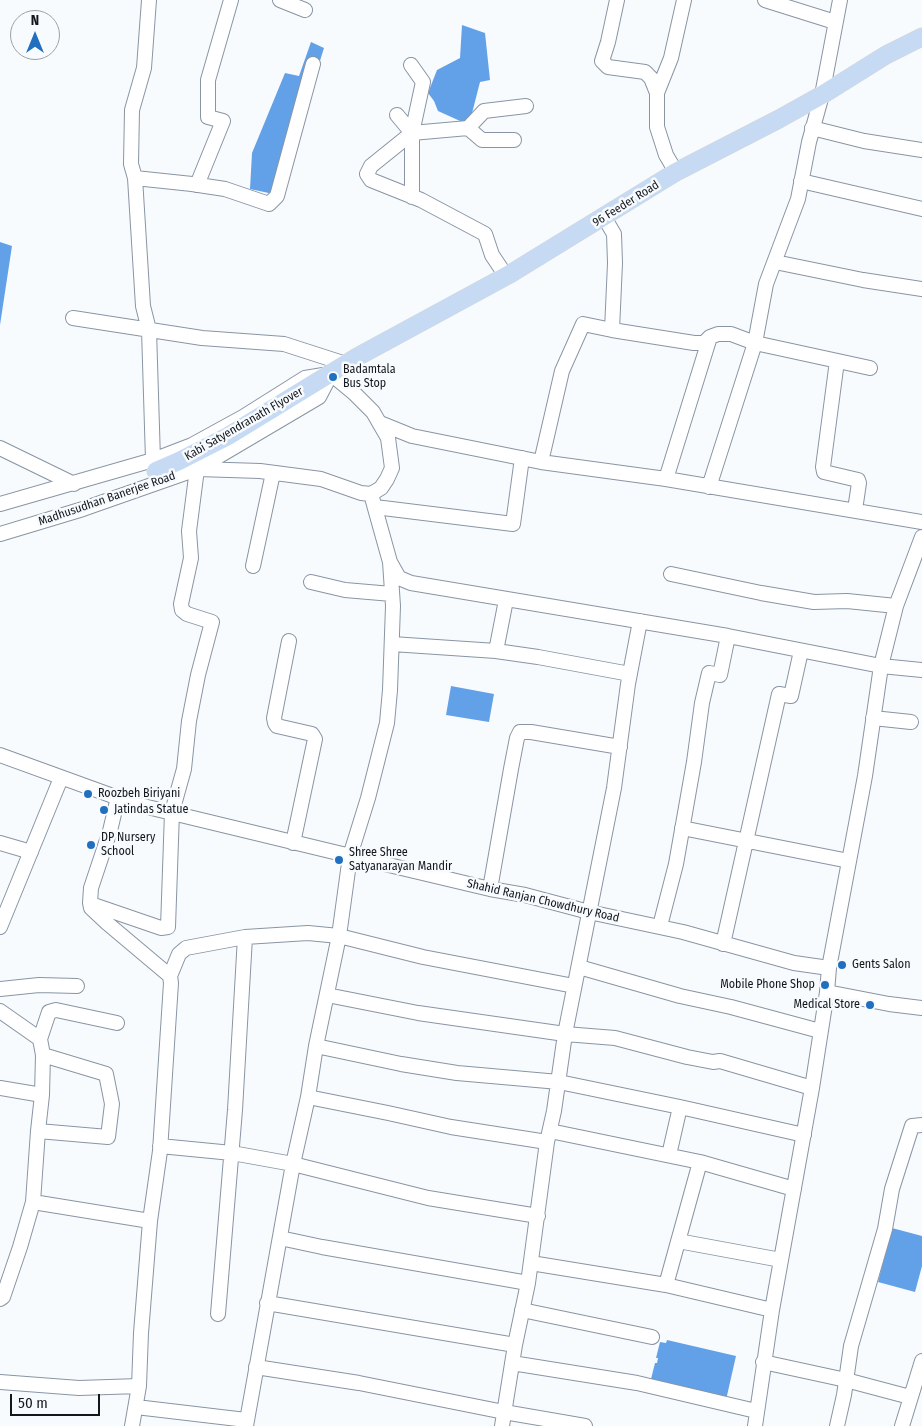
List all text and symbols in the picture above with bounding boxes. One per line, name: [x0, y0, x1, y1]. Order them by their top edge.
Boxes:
north arrow: [10, 10, 60, 60]
text: N: [31, 12, 39, 29]
street label: 96 Feeder Road: [590, 178, 662, 230]
place label: Badamtala Bus Stop: [343, 363, 396, 391]
marker: Badamtala Bus Stop: [327, 371, 339, 383]
street label: Kabi Satyendranath Flyover: [182, 384, 306, 464]
street label: Madhusudhan Banerjee Road: [37, 469, 177, 529]
place label: Roozbeh Biriyani: [98, 787, 180, 801]
marker: Roozbeh Biriyani: [82, 788, 94, 800]
place label: Jatindas Statue: [114, 803, 188, 817]
marker: Jatindas Statue: [98, 804, 110, 816]
place label: DP Nursery School: [101, 831, 155, 859]
marker: DP Nursery School: [85, 839, 97, 851]
place label: Shree Shree Satyanarayan Mandir: [349, 846, 452, 874]
marker: Shree Shree Satyanarayan Mandir: [333, 854, 345, 866]
street label: Shahid Ranjan Chowdhury Road: [465, 876, 621, 926]
place label: Gents Salon: [852, 958, 910, 972]
marker: Gents Salon: [836, 959, 848, 971]
place label: Mobile Phone Shop: [720, 978, 815, 992]
marker: Mobile Phone Shop: [819, 979, 831, 991]
place label: Medical Store: [794, 998, 860, 1012]
marker: Medical Store: [864, 999, 876, 1011]
scale bar: [12, 1384, 102, 1416]
text: 50 m: [18, 1394, 48, 1412]

